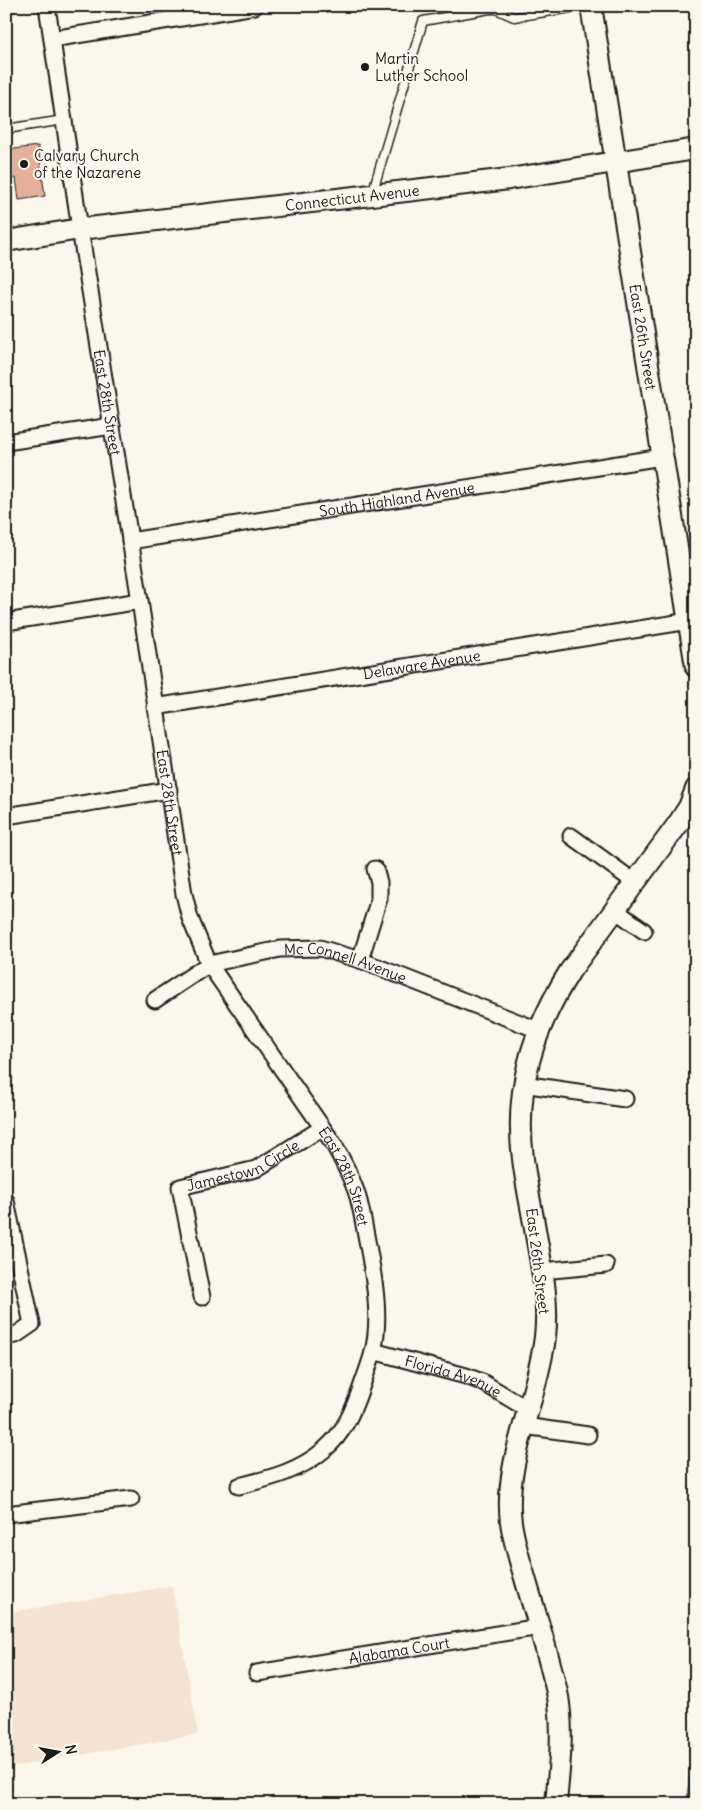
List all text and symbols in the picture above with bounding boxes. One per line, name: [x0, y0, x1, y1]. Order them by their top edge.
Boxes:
place label: Martin Luther School: [375, 49, 468, 85]
marker: Martin Luther School: [359, 61, 371, 73]
place label: Calvary Church of the Nazarene: [34, 146, 141, 182]
marker: Calvary Church of the Nazarene: [18, 158, 30, 170]
street label: Connecticut Avenue: [284, 180, 420, 215]
street label: East 26th Street: [626, 283, 661, 391]
street label: East 28th Street: [90, 348, 126, 457]
street label: South Highland Avenue: [317, 477, 476, 521]
street label: Delaware Avenue: [361, 645, 482, 683]
street label: East 28th Street: [153, 748, 188, 857]
street label: Mc Connell Avenue: [284, 938, 410, 987]
street label: East 28th Street: [315, 1123, 373, 1227]
street label: Jamestown Circle: [184, 1135, 302, 1195]
street label: East 26th Street: [522, 1207, 554, 1315]
street label: Florida Avenue: [403, 1351, 505, 1401]
street label: Alabama Court: [347, 1632, 451, 1667]
north arrow: [32, 1728, 82, 1778]
text: N: [61, 1743, 81, 1756]

